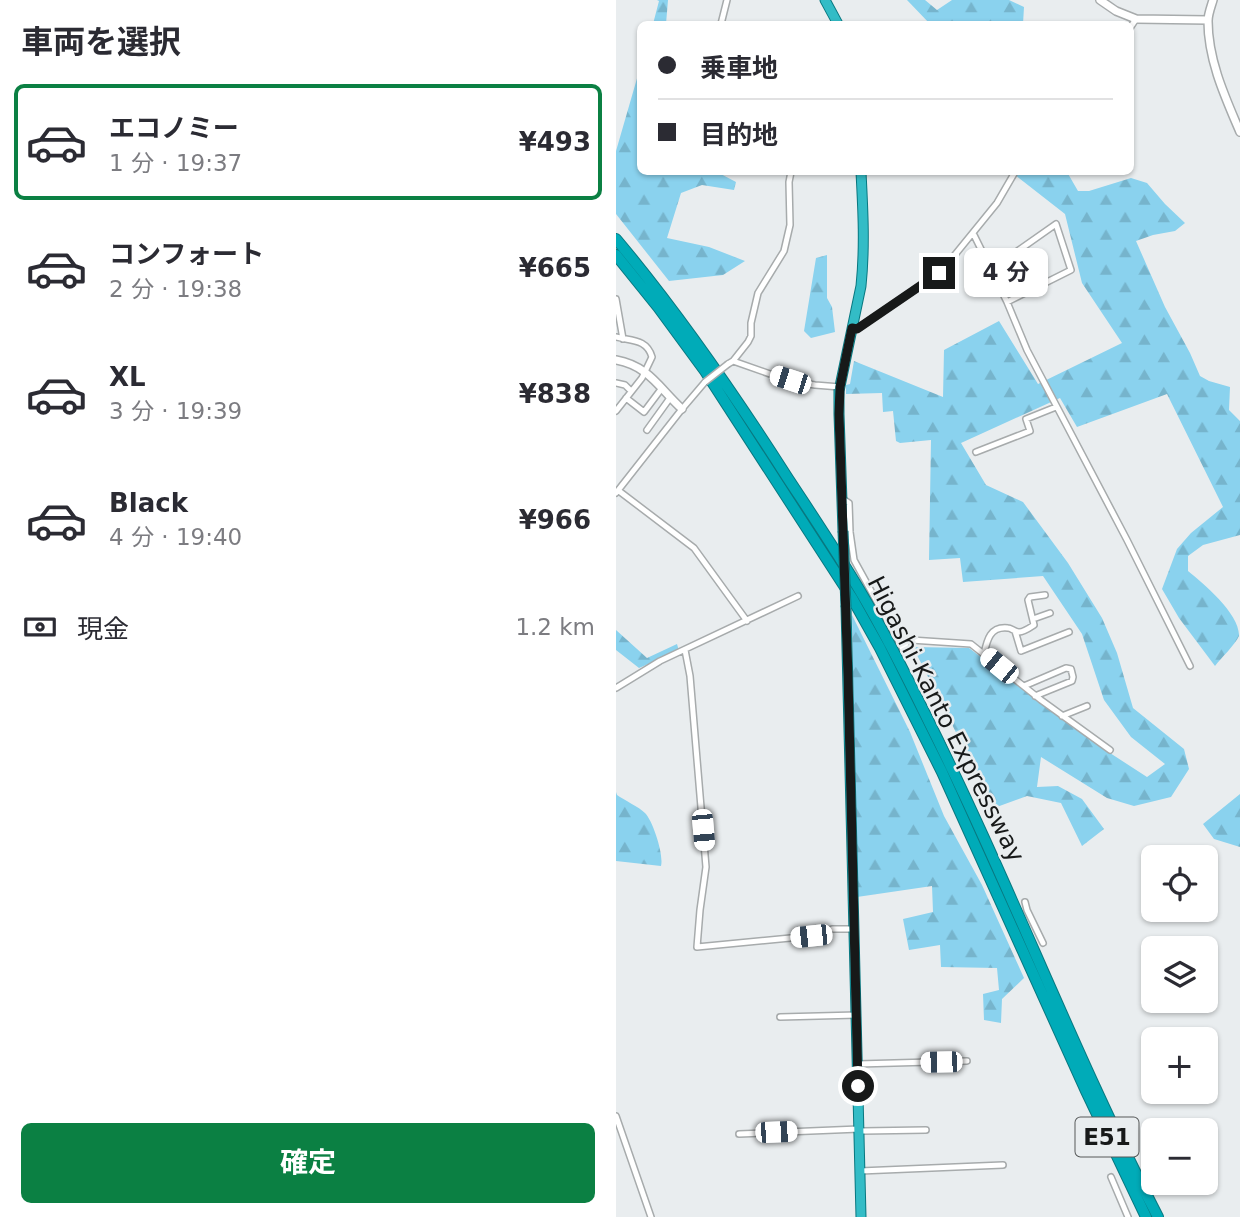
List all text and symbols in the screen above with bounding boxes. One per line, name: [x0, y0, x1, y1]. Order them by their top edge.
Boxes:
text: 車両を選択: [21, 23, 181, 61]
text: 乗車地: [700, 53, 778, 83]
icon: car: [25, 111, 88, 174]
text: エコノミー: [109, 113, 239, 143]
text: 目的地: [700, 120, 778, 150]
text: ¥493: [519, 127, 591, 157]
text: 1 分 · 19:37: [109, 150, 242, 176]
icon: car: [25, 237, 88, 300]
text: コンフォート: [109, 239, 264, 269]
callout: 4 分: [964, 248, 1048, 298]
text: ¥665: [519, 253, 591, 283]
route end: [923, 257, 955, 289]
text: 4 分: [982, 259, 1030, 285]
text: 2 分 · 19:38: [109, 276, 242, 302]
text: XL: [109, 362, 146, 392]
icon: car: [25, 363, 88, 426]
car: [767, 364, 814, 396]
text: ¥838: [519, 379, 591, 409]
text: 3 分 · 19:39: [109, 398, 242, 424]
text: Black: [109, 488, 188, 518]
icon: car: [25, 489, 88, 552]
text: ¥966: [519, 505, 591, 535]
text: 4 分 · 19:40: [109, 524, 242, 550]
street label: Higashi-Kanto Expressway: [862, 571, 1030, 867]
icon: cash: [21, 608, 59, 646]
text: 現金: [77, 614, 129, 644]
text: 1.2 km: [515, 614, 595, 640]
car: [977, 645, 1022, 687]
car: [691, 808, 716, 852]
map controls: [1141, 845, 1218, 1195]
button: locate: [1141, 845, 1218, 922]
car: [790, 923, 833, 949]
button: layers: [1141, 936, 1218, 1013]
button: +: [1141, 1027, 1218, 1104]
car: [920, 1051, 963, 1073]
route start: [842, 1070, 874, 1102]
road number: E51: [1076, 1118, 1138, 1156]
button: −: [1141, 1118, 1218, 1195]
car: [755, 1121, 798, 1143]
button: 確定: [21, 1123, 595, 1203]

